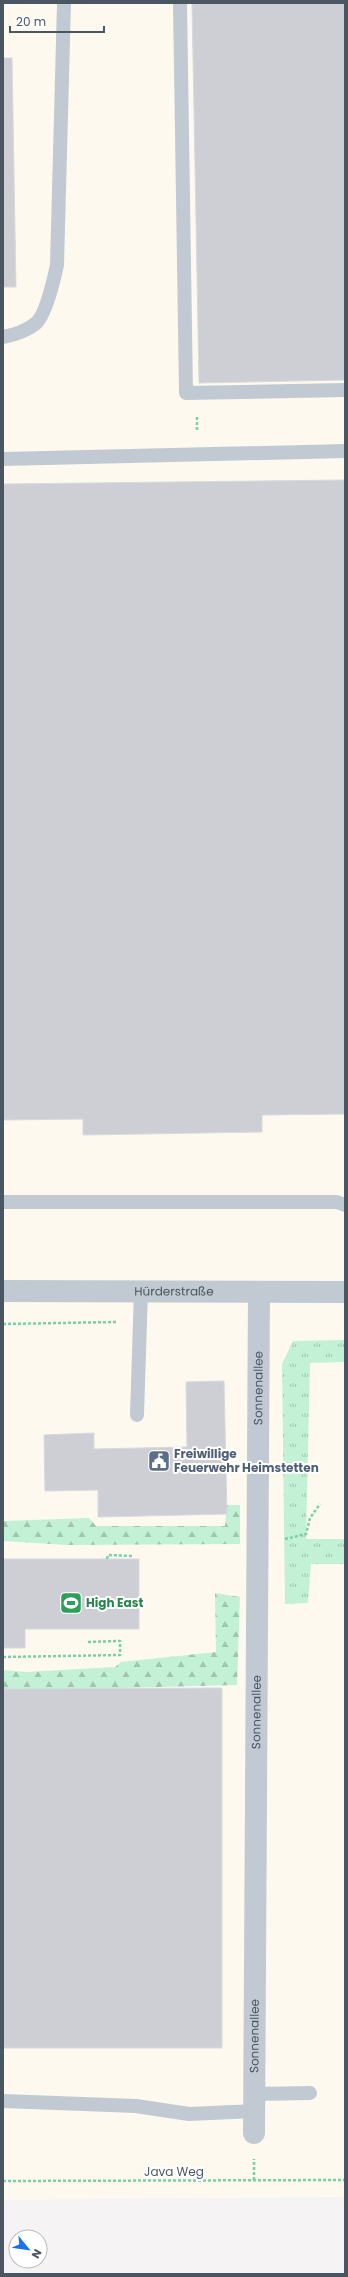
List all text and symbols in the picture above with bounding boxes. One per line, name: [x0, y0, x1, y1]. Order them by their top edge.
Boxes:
scale bar: [10, 8, 104, 34]
text: 20 m: [16, 13, 46, 30]
street label: Hürderstraße: [134, 1282, 214, 1300]
street label: Sonnenallee: [249, 1351, 267, 1425]
place label: Freiwillige Feuerwehr Heimstetten: [174, 1445, 319, 1476]
public building icon: Freiwillige Feuerwehr Heimstetten: [146, 1448, 172, 1474]
sports icon: High East: [58, 1590, 84, 1616]
place label: High East: [86, 1594, 143, 1611]
street label: Sonnenallee: [247, 1675, 265, 1749]
street label: Sonnenallee: [245, 1999, 263, 2073]
street label: Java Weg: [144, 2163, 204, 2180]
north arrow: [8, 2229, 48, 2269]
text: N: [28, 2246, 46, 2261]

